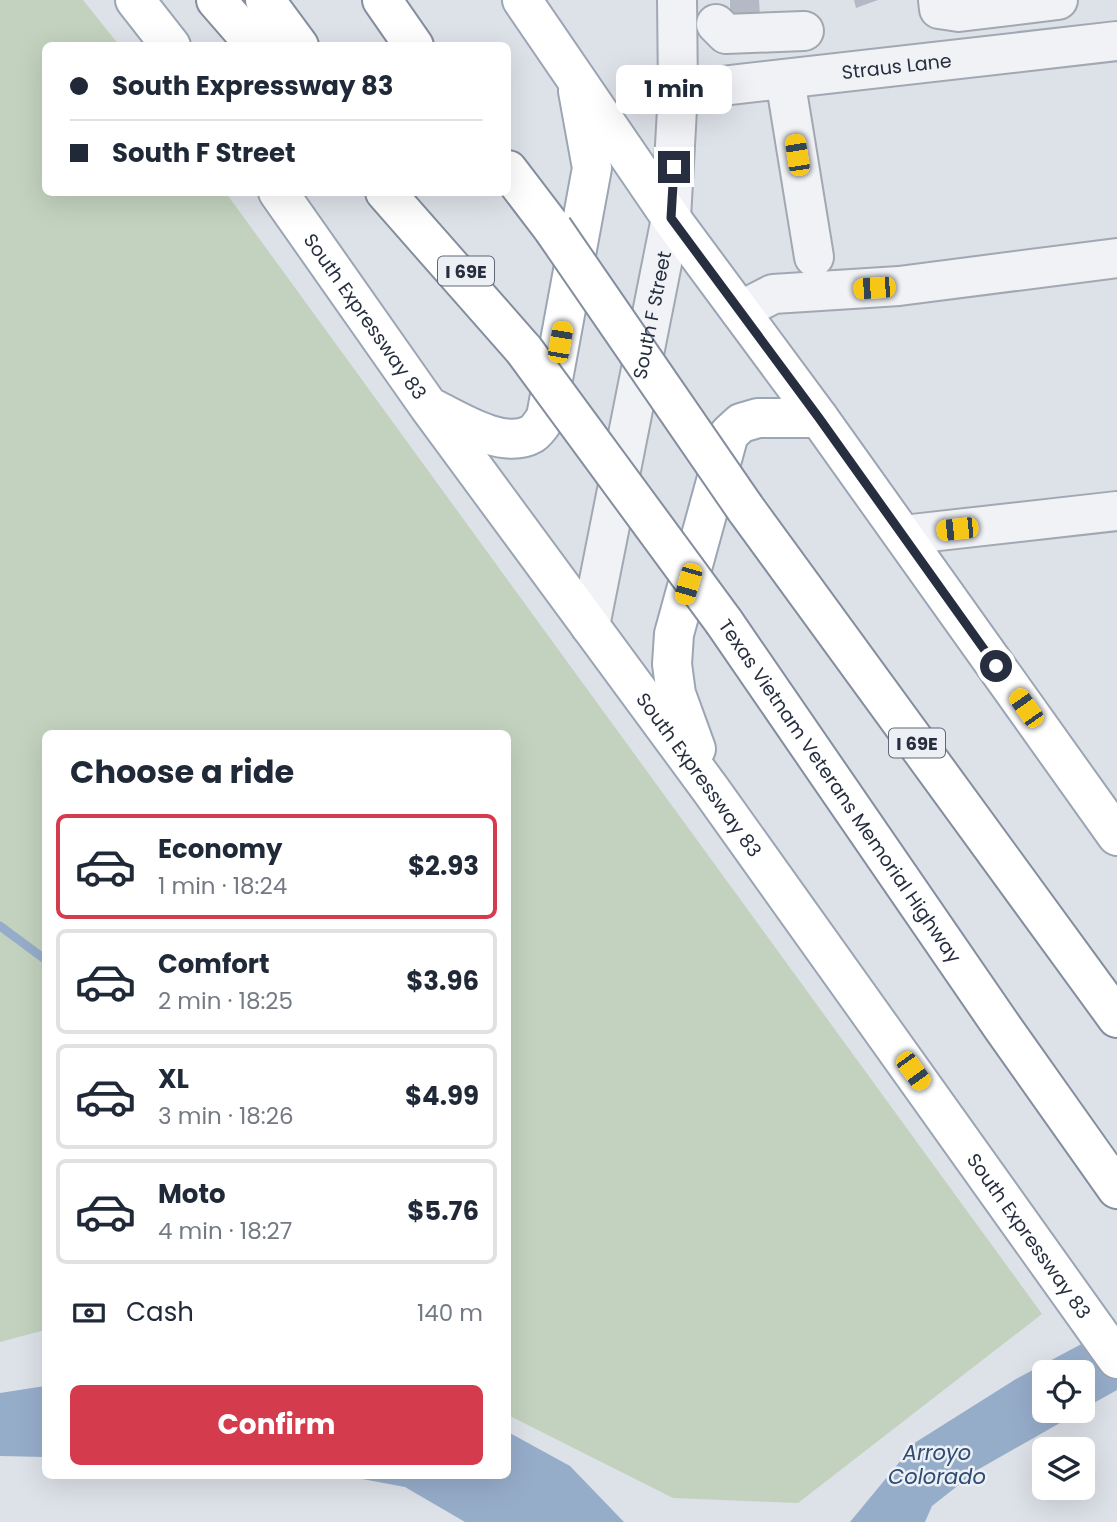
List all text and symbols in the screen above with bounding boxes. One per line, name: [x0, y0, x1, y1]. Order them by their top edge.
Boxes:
street label: Straus Lane: [840, 46, 953, 86]
callout: 1 min: [616, 66, 732, 114]
text: South Expressway 83: [112, 68, 394, 104]
text: 1 min: [644, 73, 704, 105]
car: [784, 133, 811, 177]
text: South F Street: [112, 135, 296, 171]
route end: [658, 151, 690, 183]
street label: South Expressway 83: [298, 228, 433, 405]
street label: South F Street: [626, 249, 678, 381]
road number: I 69E: [438, 256, 494, 286]
car: [853, 276, 896, 300]
car: [547, 319, 574, 365]
car: [936, 516, 979, 542]
car: [673, 561, 704, 607]
street label: Texas Vietnam Veterans Memorial Highway: [712, 614, 968, 969]
route start: [980, 650, 1012, 682]
car: [1006, 685, 1047, 731]
street label: South Expressway 83: [630, 687, 768, 862]
road number: I 69E: [889, 728, 945, 758]
text: Choose a ride: [70, 749, 294, 794]
text: Economy: [158, 831, 282, 867]
icon: car: [74, 835, 137, 898]
text: $2.93: [408, 848, 479, 884]
text: 1 min · 18:24: [158, 870, 287, 902]
text: Comfort: [158, 946, 270, 982]
icon: car: [74, 950, 137, 1013]
text: $3.96: [406, 963, 479, 999]
text: 2 min · 18:25: [158, 985, 293, 1017]
car: [893, 1048, 934, 1094]
text: XL: [158, 1061, 189, 1097]
icon: car: [74, 1065, 137, 1128]
text: $4.99: [405, 1078, 479, 1114]
text: 3 min · 18:26: [158, 1100, 294, 1132]
street label: South Expressway 83: [961, 1148, 1097, 1324]
text: Moto: [158, 1176, 226, 1212]
icon: car: [74, 1180, 137, 1243]
text: $5.76: [407, 1193, 479, 1229]
text: 4 min · 18:27: [158, 1215, 292, 1247]
icon: cash: [70, 1294, 108, 1332]
text: Cash: [126, 1294, 194, 1330]
text: 140 m: [417, 1297, 483, 1329]
map controls: [1032, 1360, 1095, 1500]
button: locate: [1032, 1360, 1095, 1423]
button: Confirm: [70, 1385, 483, 1465]
button: layers: [1032, 1437, 1095, 1500]
water label: Arroyo Colorado: [888, 1438, 986, 1491]

